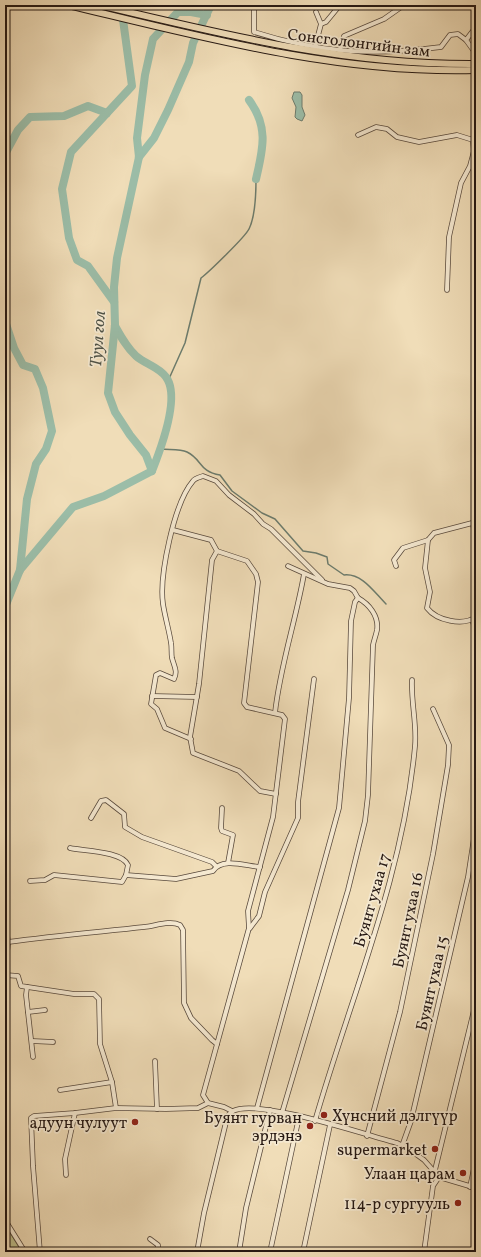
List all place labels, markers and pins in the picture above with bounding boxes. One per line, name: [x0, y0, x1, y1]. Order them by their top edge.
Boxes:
place label: Хүнсний дэлгүүр: [332, 1106, 458, 1128]
place label: Буянт гурван эрдэнэ: [204, 1108, 302, 1148]
marker: Хүнсний дэлгүүр: [319, 1110, 329, 1120]
place label: адуун чулуут: [30, 1113, 127, 1135]
marker: адуун чулуут: [130, 1117, 140, 1127]
marker: Буянт гурван эрдэнэ: [305, 1121, 315, 1131]
place label: supermarket: [337, 1140, 427, 1162]
marker: supermarket: [430, 1144, 440, 1154]
place label: Улаан царам: [364, 1164, 455, 1186]
marker: Улаан царам: [458, 1168, 468, 1178]
place label: 114-р сургууль: [344, 1194, 450, 1216]
marker: 114-р сургууль: [453, 1198, 463, 1208]

